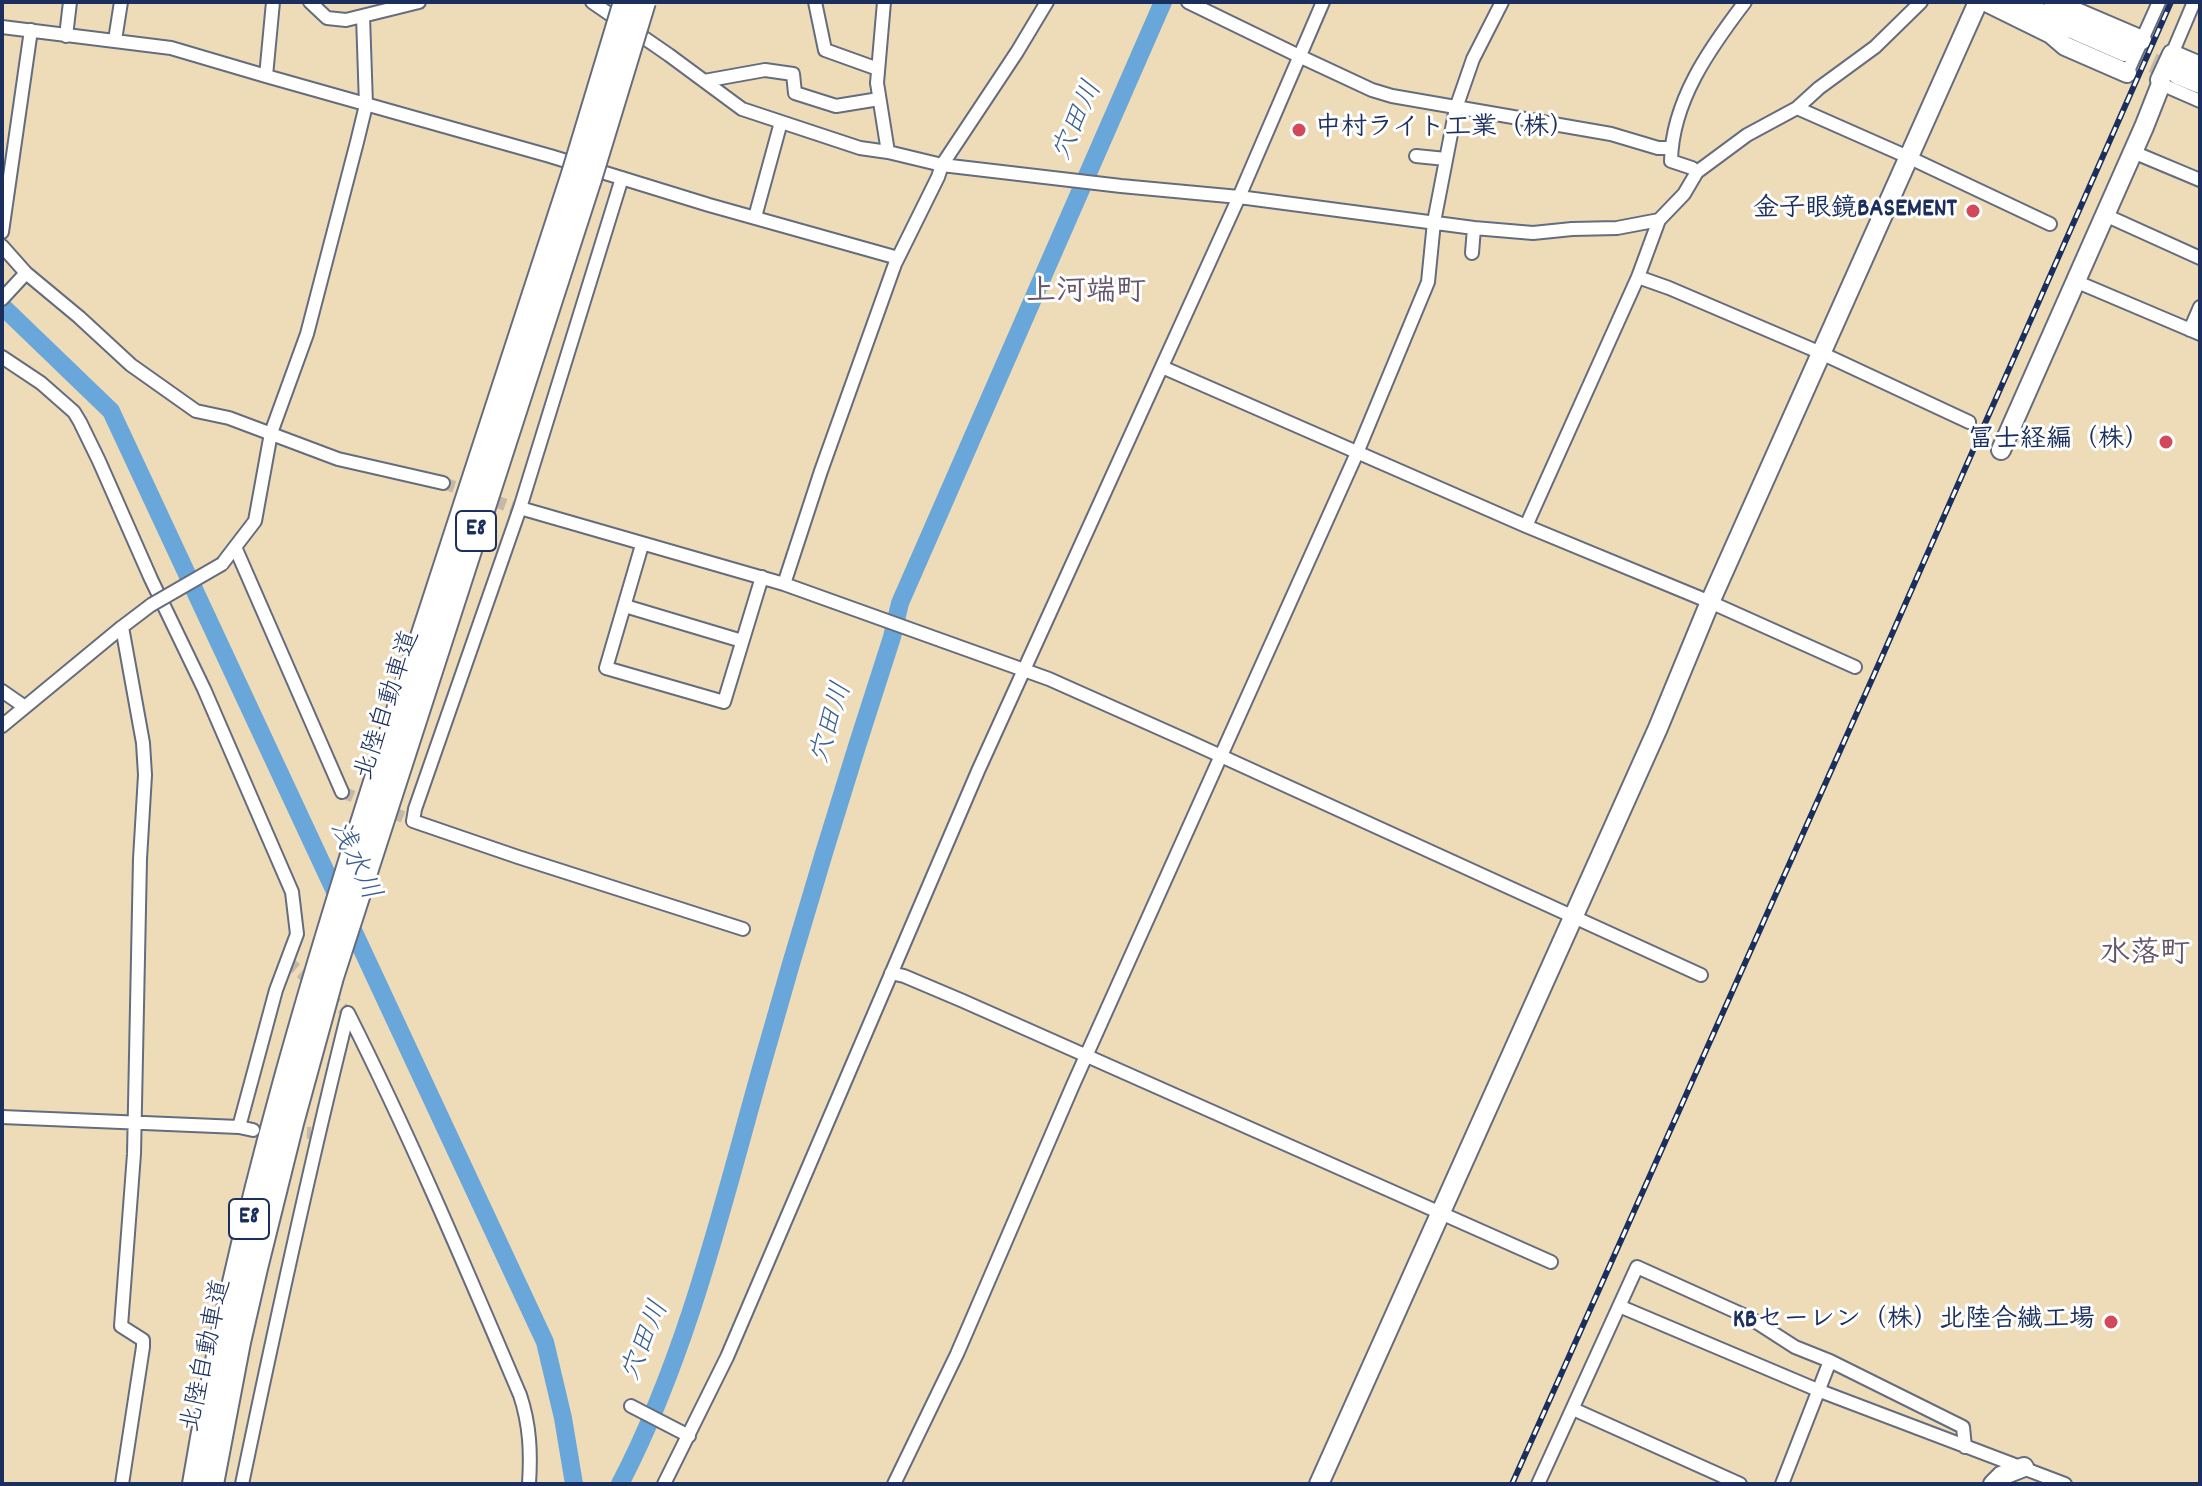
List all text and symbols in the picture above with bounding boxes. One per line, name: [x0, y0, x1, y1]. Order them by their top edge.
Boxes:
water label: 穴田川: [1048, 77, 1112, 167]
place label: 中村ライト工業（株）: [1315, 114, 1575, 146]
marker: 中村ライト工業（株）: [1290, 121, 1308, 139]
place label: 金子眼鏡BASEMENT: [1753, 195, 1957, 227]
marker: 金子眼鏡BASEMENT: [1964, 202, 1982, 220]
district label: 上河端町: [1026, 277, 1146, 313]
place label: 冨士経編（株）: [1968, 426, 2150, 458]
marker: 冨士経編（株）: [2157, 433, 2175, 451]
road number: E8: [456, 511, 496, 551]
street label: 北陸自動車道: [351, 627, 429, 785]
water label: 穴田川: [806, 679, 862, 769]
water label: 浅水川: [319, 817, 385, 907]
district label: 水落町: [2100, 939, 2190, 975]
road number: E8: [229, 1199, 269, 1239]
street label: 北陸自動車道: [178, 1276, 240, 1436]
water label: 穴田川: [617, 1297, 679, 1387]
place label: KBセーレン（株）北陸合繊工場: [1733, 1306, 2095, 1338]
marker: KBセーレン（株）北陸合繊工場: [2102, 1313, 2120, 1331]

